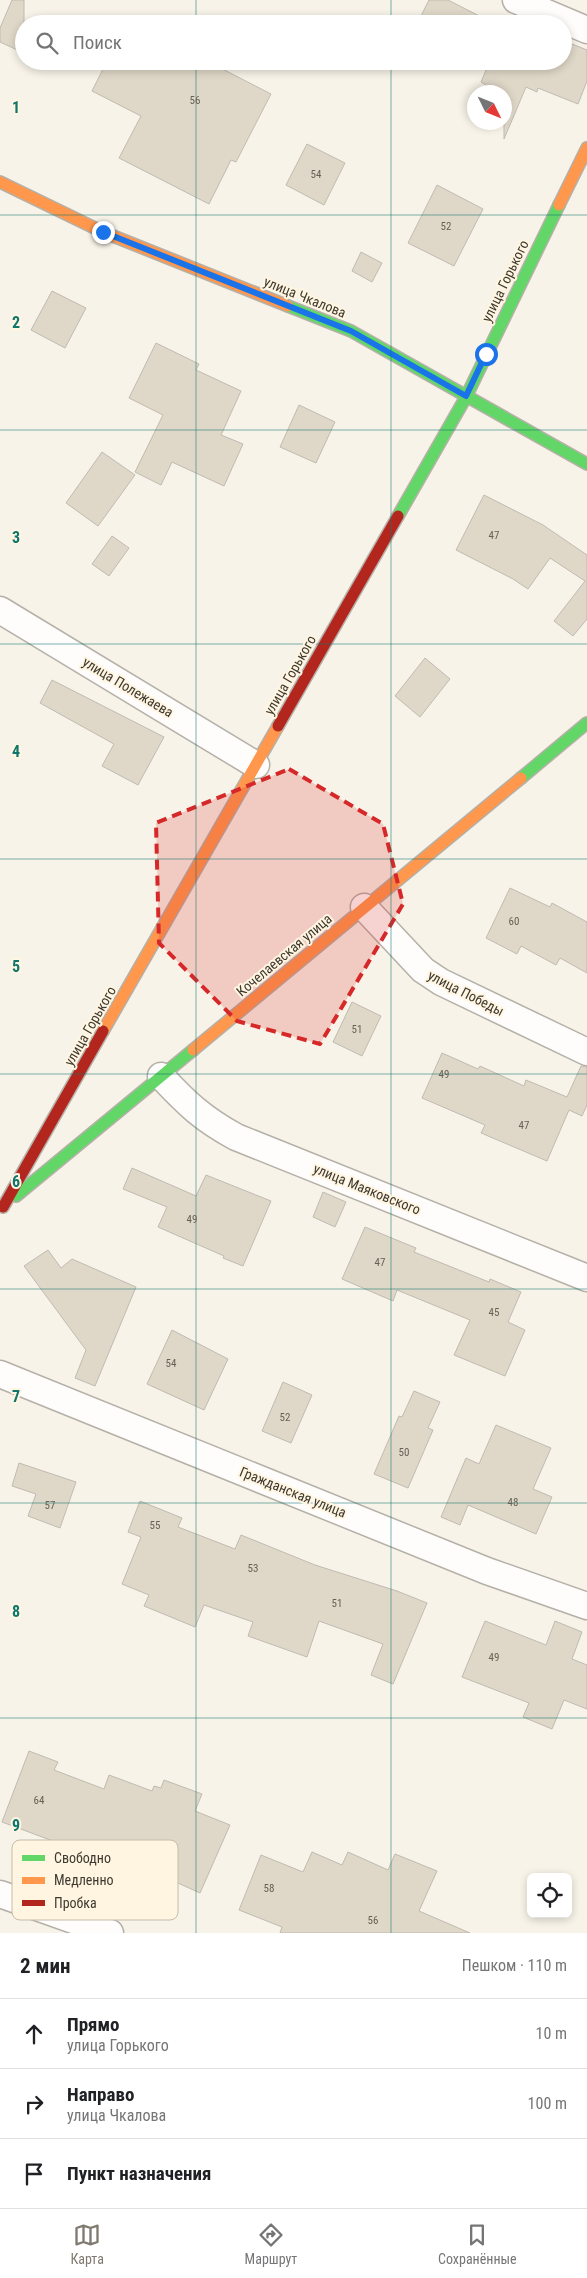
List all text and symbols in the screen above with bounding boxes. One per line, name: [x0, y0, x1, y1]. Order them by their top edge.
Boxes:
search box: [15, 15, 572, 70]
icon: search: [33, 29, 61, 57]
text: Поиск: [73, 31, 122, 54]
north arrow: [467, 85, 512, 130]
house number: 56: [190, 94, 200, 107]
text: 1: [12, 98, 20, 117]
house number: 54: [311, 168, 322, 181]
house number: 52: [441, 220, 451, 233]
route end: [92, 221, 115, 244]
street label: улица Горького: [478, 238, 532, 324]
street label: улица Чкалова: [262, 273, 348, 321]
text: 2: [12, 313, 20, 332]
route start: [475, 343, 498, 366]
text: 3: [12, 528, 20, 547]
house number: 47: [489, 529, 499, 542]
street label: улица Горького: [261, 632, 319, 718]
street label: улица Полежаева: [80, 654, 176, 720]
text: 4: [12, 742, 20, 761]
street label: Кочелаевская улица: [233, 911, 335, 999]
house number: 60: [509, 915, 519, 928]
text: 5: [12, 957, 20, 976]
street label: улица Победы: [425, 967, 507, 1019]
street label: улица Горького: [61, 983, 119, 1069]
house number: 51: [352, 1023, 362, 1036]
house number: 49: [439, 1068, 449, 1081]
house number: 47: [519, 1119, 529, 1132]
street label: улица Маяковского: [311, 1160, 423, 1218]
text: 6: [12, 1172, 20, 1191]
house number: 49: [187, 1213, 197, 1226]
house number: 47: [375, 1256, 385, 1269]
house number: 45: [489, 1306, 499, 1319]
house number: 54: [166, 1357, 177, 1370]
text: 7: [12, 1387, 20, 1406]
house number: 52: [280, 1411, 290, 1424]
house number: 50: [399, 1446, 409, 1459]
street label: Гражданская улица: [237, 1463, 349, 1521]
house number: 48: [508, 1496, 518, 1509]
house number: 57: [45, 1499, 55, 1512]
house number: 55: [150, 1519, 160, 1532]
house number: 53: [248, 1562, 258, 1575]
house number: 51: [332, 1597, 342, 1610]
text: 8: [12, 1602, 20, 1621]
house number: 49: [489, 1651, 499, 1664]
house number: 64: [34, 1794, 45, 1807]
text: 9: [12, 1816, 20, 1835]
legend: [12, 1840, 178, 1920]
text: Свободно: [54, 1850, 111, 1866]
text: Медленно: [54, 1872, 114, 1888]
map controls: [527, 1873, 572, 1918]
button: locate: [527, 1873, 572, 1918]
house number: 58: [264, 1882, 274, 1895]
text: Пробка: [54, 1895, 97, 1911]
house number: 56: [368, 1914, 378, 1927]
text: 2 мин: [20, 1954, 70, 1978]
text: Пешком · 110 m: [462, 1956, 567, 1975]
text: Прямо: [67, 2013, 120, 2036]
icon: ahead: [20, 2020, 48, 2048]
text: 10 m: [535, 2024, 567, 2043]
text: улица Горького: [67, 2036, 169, 2055]
text: Направо: [67, 2083, 134, 2106]
icon: right: [20, 2090, 48, 2118]
text: 100 m: [528, 2094, 567, 2113]
text: улица Чкалова: [67, 2106, 166, 2125]
icon: arrive: [20, 2160, 48, 2188]
text: Пункт назначения: [67, 2162, 211, 2185]
tab: Карта: [70, 2221, 104, 2267]
tab: Маршрут: [245, 2221, 297, 2267]
tab: Сохранённые: [438, 2221, 517, 2267]

